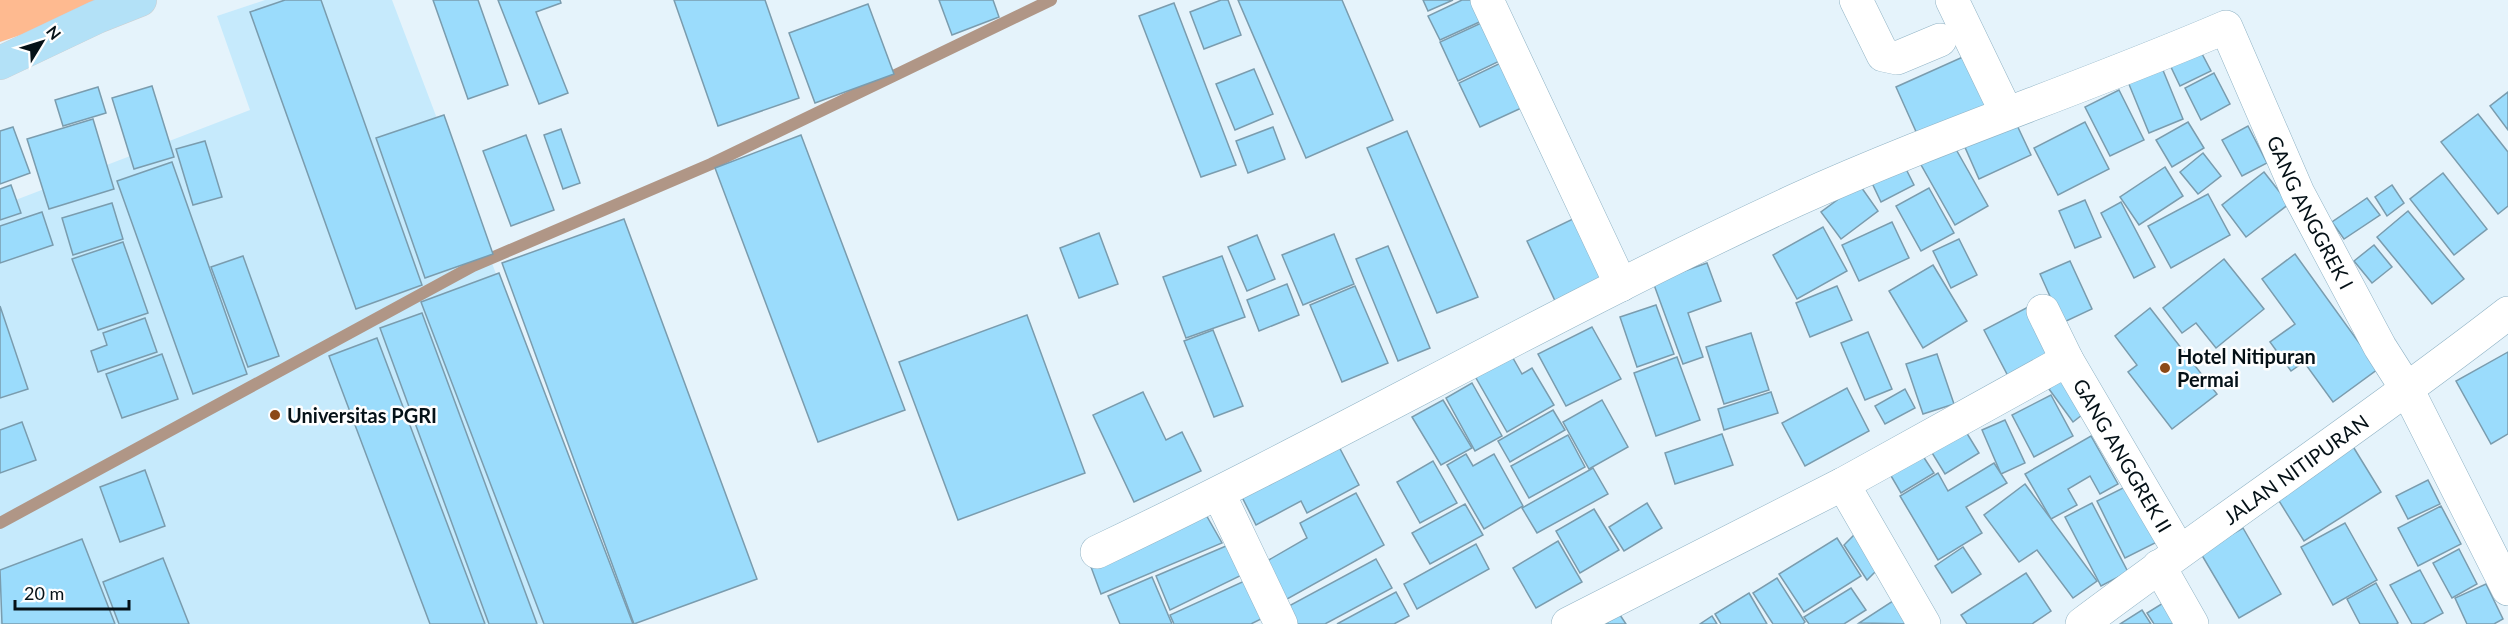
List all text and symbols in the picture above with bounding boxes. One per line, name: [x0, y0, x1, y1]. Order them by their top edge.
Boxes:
north arrow: [12, 12, 72, 72]
text: N: [43, 22, 65, 43]
street label: GANG ANGGREK I: [2263, 132, 2359, 293]
place label: Hotel Nitipuran Permai: [2177, 344, 2316, 391]
marker: Hotel Nitipuran Permai: [2158, 361, 2172, 375]
street label: GANG ANGGREK II: [2068, 374, 2177, 536]
place label: Universitas PGRI: [287, 403, 437, 427]
marker: Universitas PGRI: [268, 408, 282, 422]
street label: JALAN NITIPURAN: [2219, 409, 2373, 529]
scale bar: [15, 573, 129, 611]
text: 20 m: [24, 582, 64, 604]

